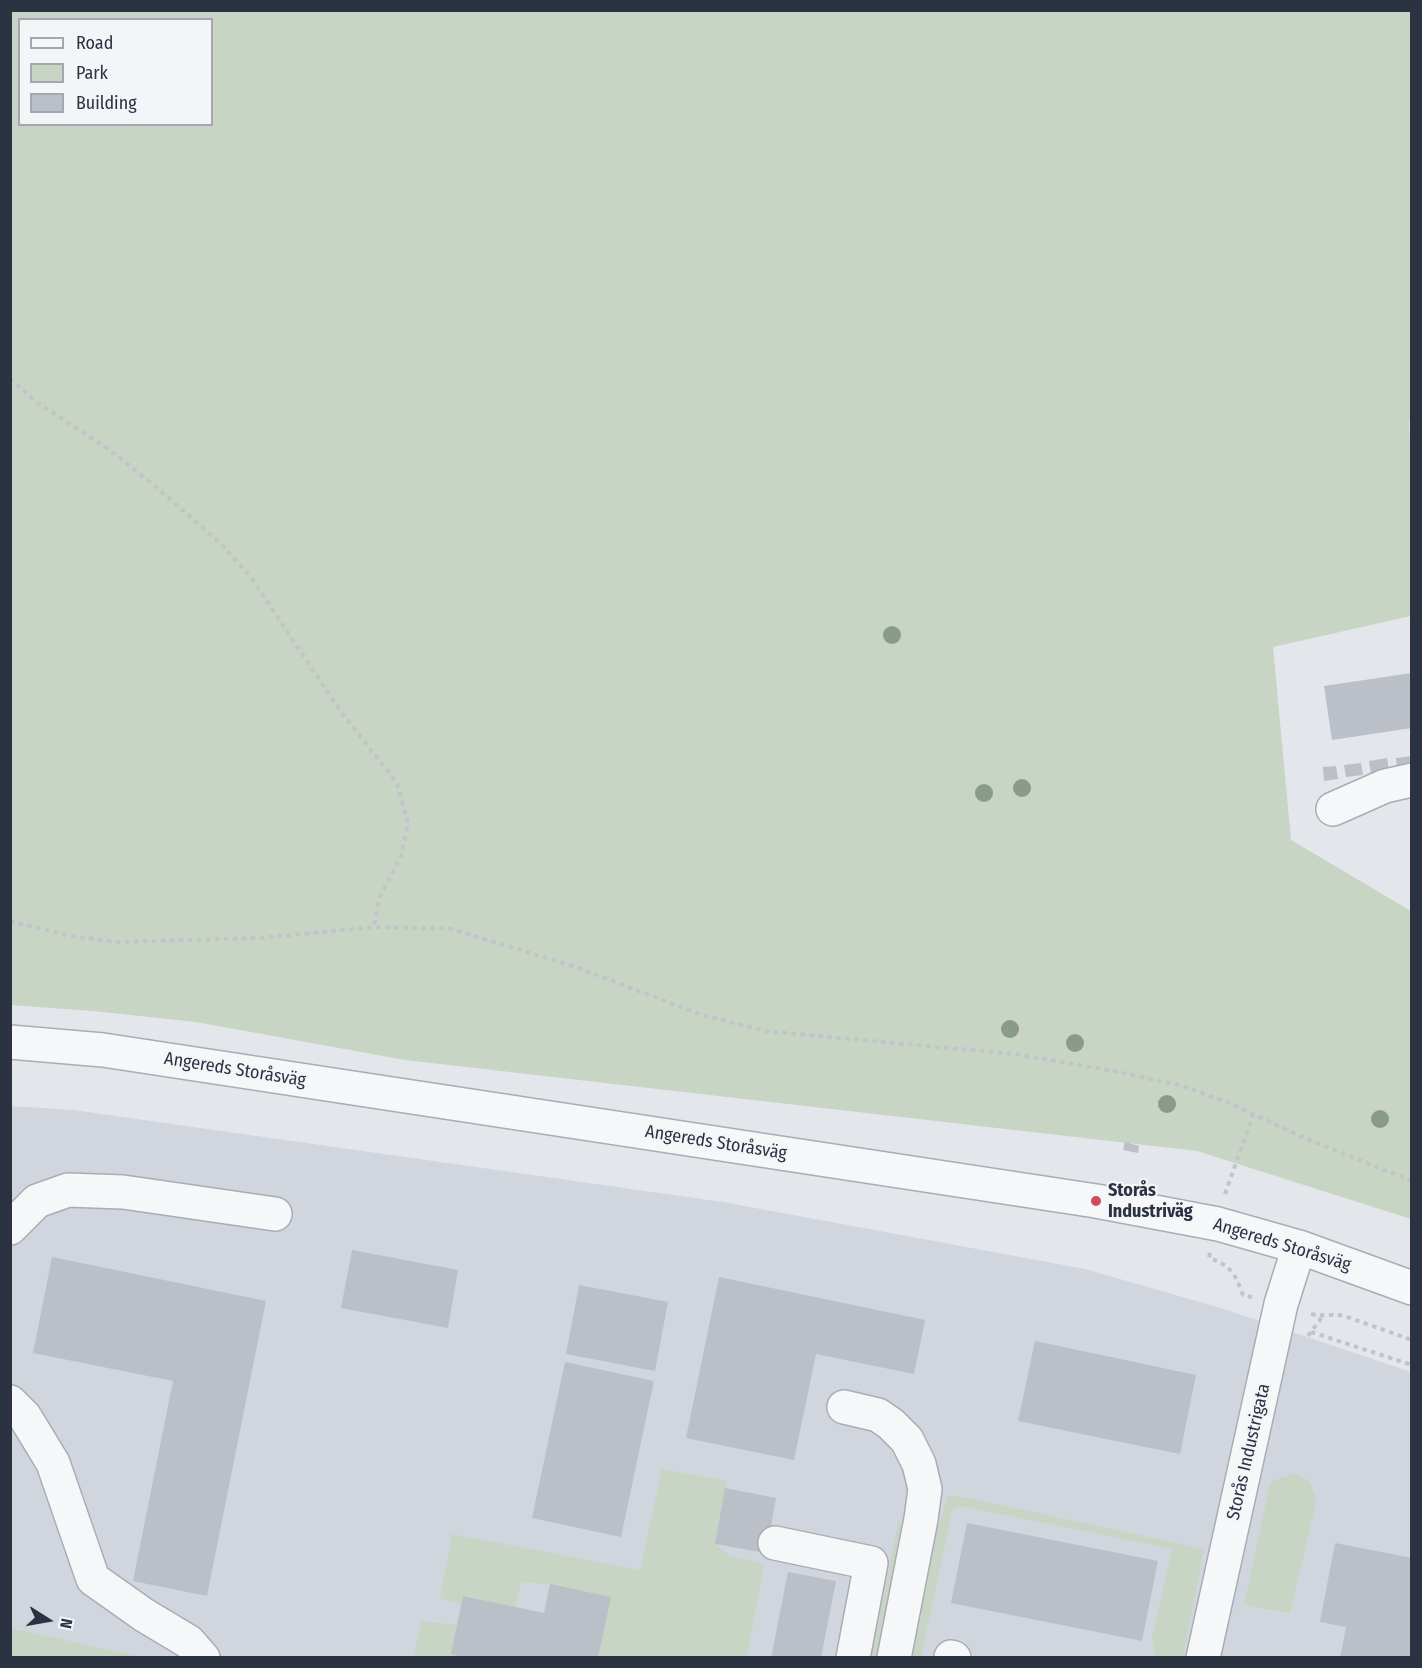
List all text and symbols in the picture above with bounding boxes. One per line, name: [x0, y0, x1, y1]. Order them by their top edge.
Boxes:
legend: [18, 18, 213, 126]
text: Road: [76, 32, 113, 54]
text: Park: [76, 62, 108, 84]
text: Building: [76, 92, 137, 114]
street label: Angereds Storåsväg: [163, 1048, 307, 1092]
street label: Angereds Storåsväg: [644, 1121, 788, 1165]
place label: Storås Industriväg: [1108, 1180, 1193, 1222]
marker: Storås Industriväg: [1089, 1194, 1103, 1208]
street label: Angereds Storåsväg: [1210, 1214, 1354, 1276]
street label: Storås Industrigata: [1223, 1382, 1275, 1522]
north arrow: [18, 1590, 78, 1650]
text: N: [56, 1617, 76, 1630]

